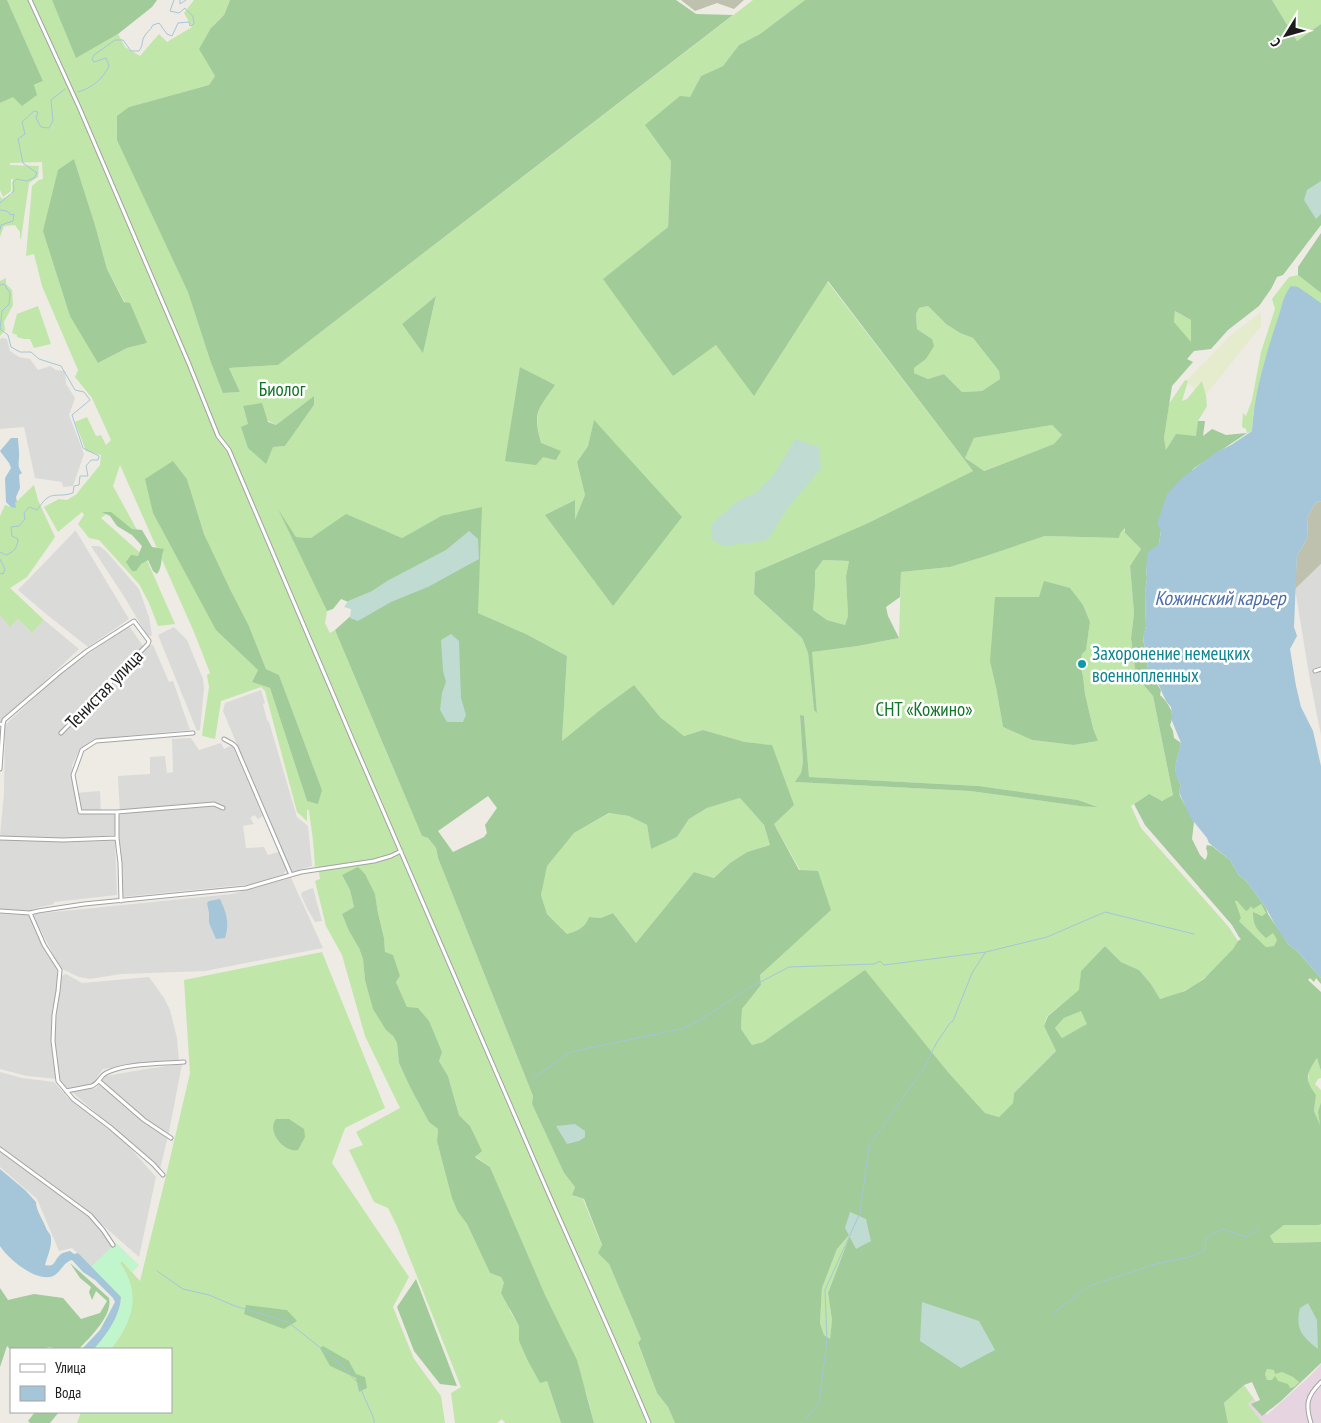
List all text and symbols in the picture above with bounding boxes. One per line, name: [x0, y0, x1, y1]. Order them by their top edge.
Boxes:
north arrow: [1261, 10, 1311, 60]
text: С: [1266, 34, 1285, 51]
park label: Биолог: [259, 377, 306, 401]
water label: Кожинский карьер: [1154, 585, 1287, 611]
place label: Захоронение немецких военнопленных: [1092, 641, 1251, 687]
street label: Тенистая улица: [60, 644, 148, 734]
marker: Захоронение немецких военнопленных: [1076, 658, 1088, 670]
park label: СНТ «Кожино»: [875, 697, 973, 721]
legend: [10, 1348, 172, 1413]
text: Улица: [55, 1358, 86, 1377]
text: Вода: [55, 1383, 81, 1402]

